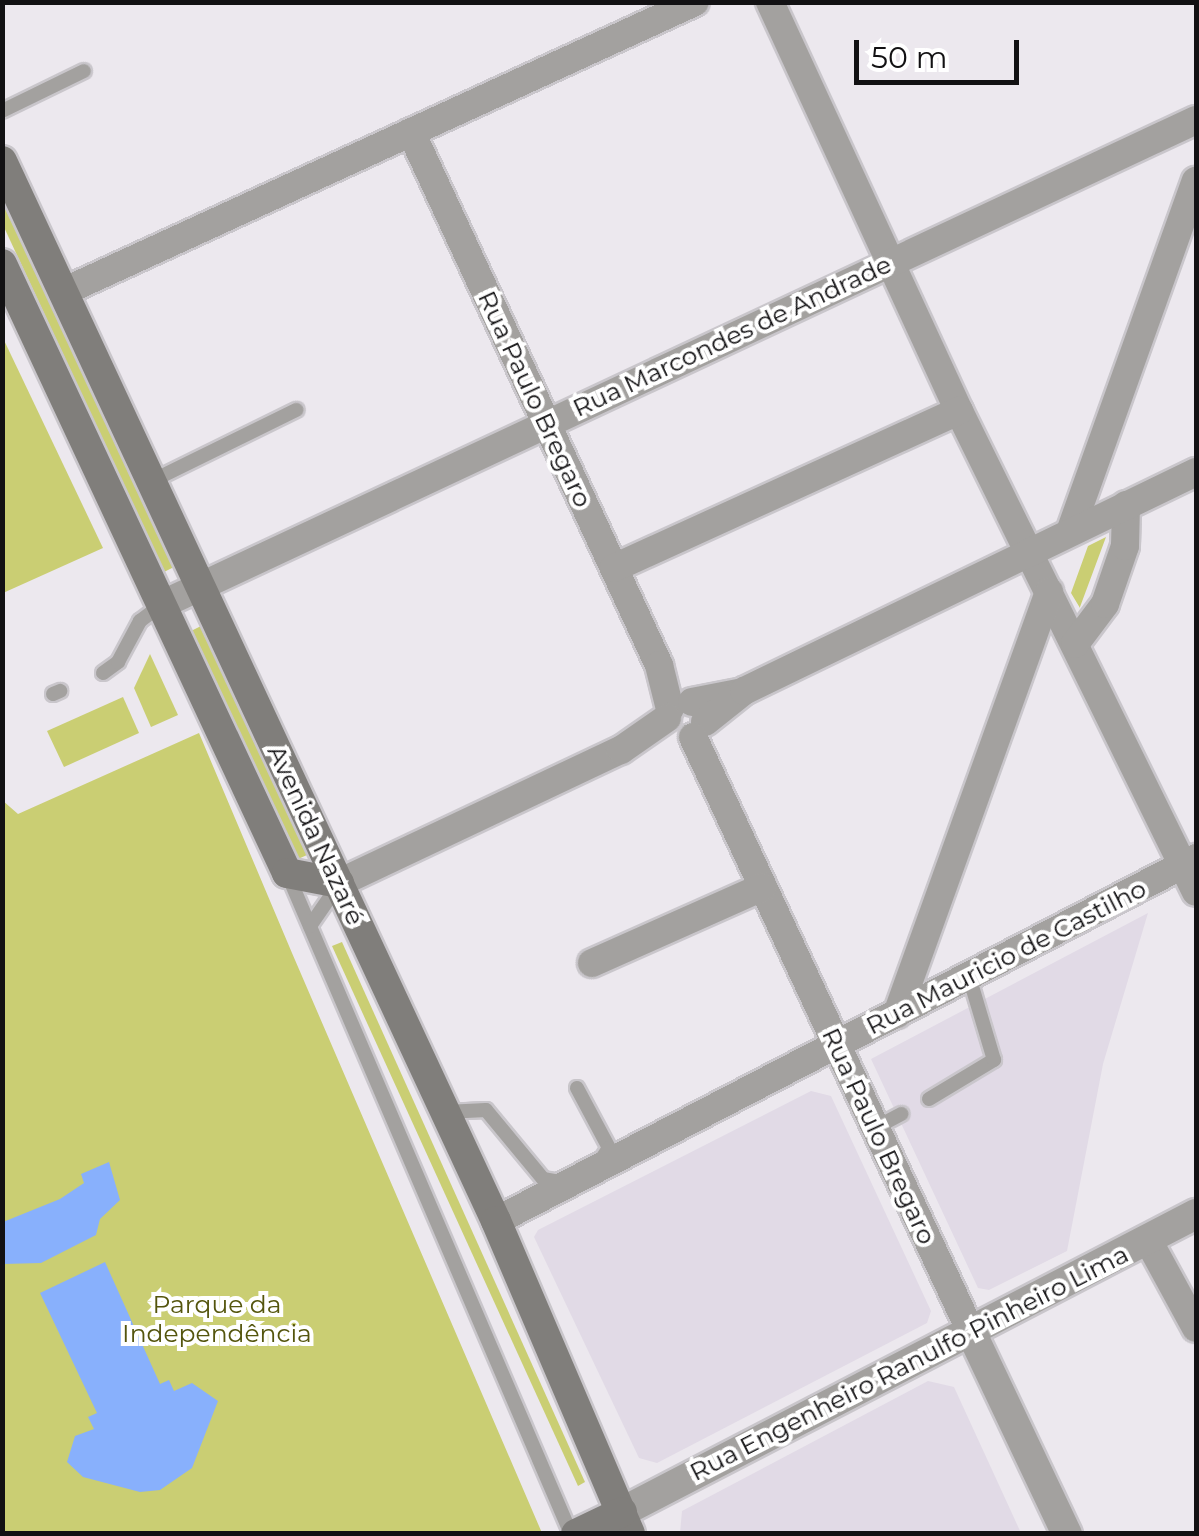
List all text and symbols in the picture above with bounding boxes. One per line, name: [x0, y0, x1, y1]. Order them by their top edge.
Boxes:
scale bar: [859, 20, 1024, 82]
text: 50 m: [871, 39, 948, 76]
street label: Rua Marcondes de Andrade: [568, 249, 896, 423]
street label: Rua Paulo Bregaro: [472, 286, 598, 512]
street label: Avenida Nazaré: [261, 740, 371, 930]
street label: Rua Mauricio de Castilho: [861, 873, 1151, 1041]
street label: Rua Paulo Bregaro: [816, 1023, 942, 1249]
street label: Rua Engenheiro Ranulfo Pinheiro Lima: [685, 1239, 1133, 1487]
park label: Parque da Independência: [122, 1290, 312, 1349]

